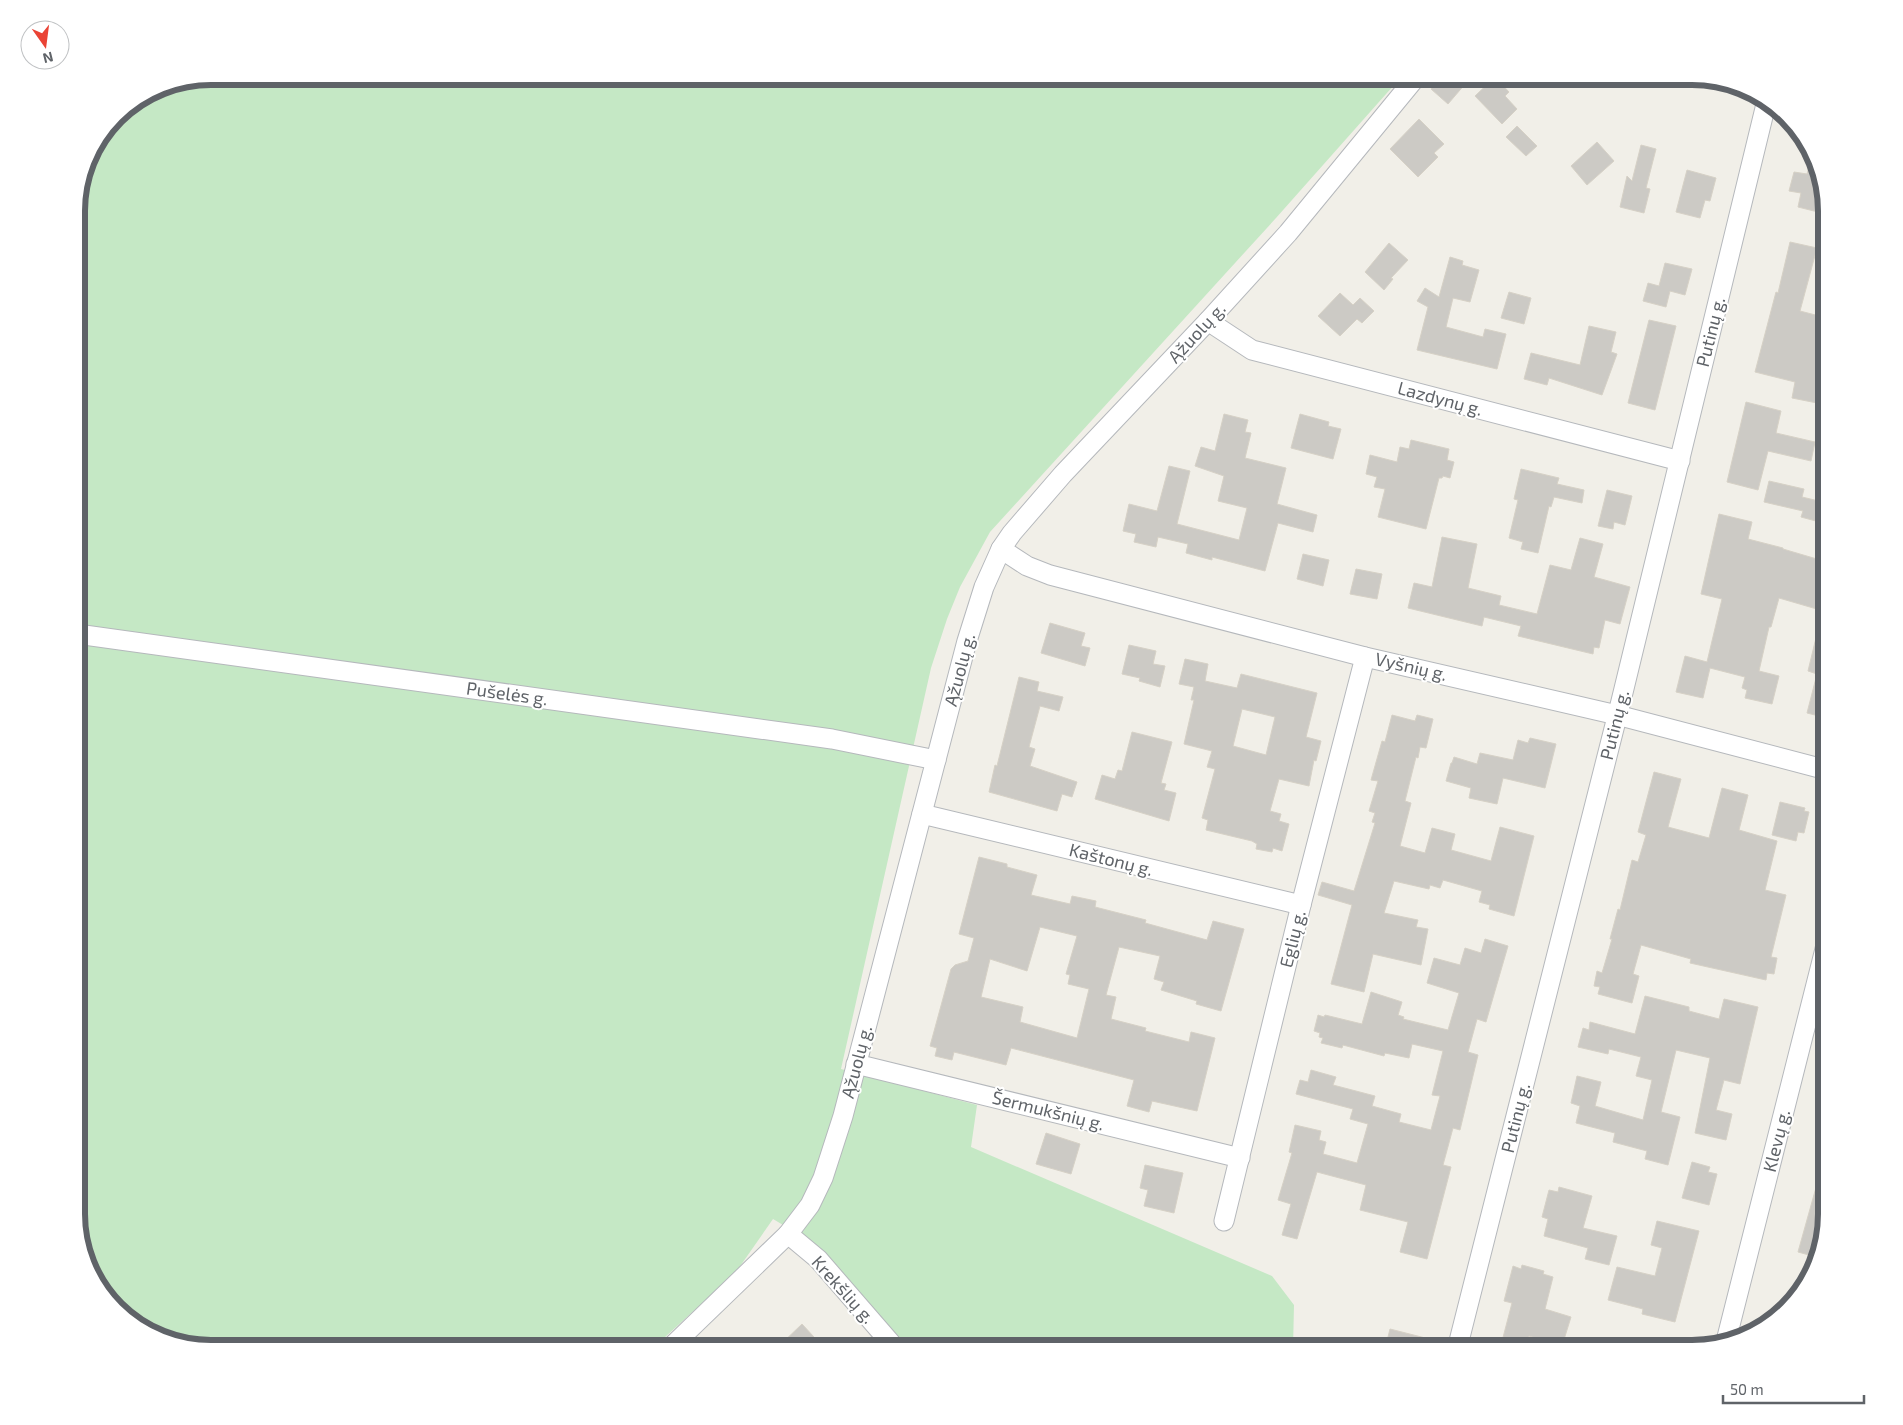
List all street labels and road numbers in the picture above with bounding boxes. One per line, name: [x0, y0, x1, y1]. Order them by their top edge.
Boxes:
street label: Putinų g.: [1691, 295, 1729, 369]
street label: Ąžuolų g.: [1163, 298, 1230, 367]
street label: Lazdynų g.: [1395, 376, 1485, 420]
street label: Ąžuolų g.: [939, 631, 979, 709]
street label: Vyšnių g.: [1373, 647, 1449, 685]
street label: Pušelės g.: [465, 676, 549, 710]
street label: Putinų g.: [1595, 688, 1633, 762]
street label: Kaštonų g.: [1067, 838, 1155, 880]
street label: Eglių g.: [1274, 908, 1310, 970]
street label: Ąžuolų g.: [836, 1023, 876, 1101]
street label: Putinų g.: [1496, 1081, 1534, 1155]
street label: Šermukšnių g.: [990, 1085, 1107, 1135]
street label: Klevų g.: [1758, 1107, 1794, 1174]
street label: Krekšlių g.: [808, 1251, 880, 1328]

